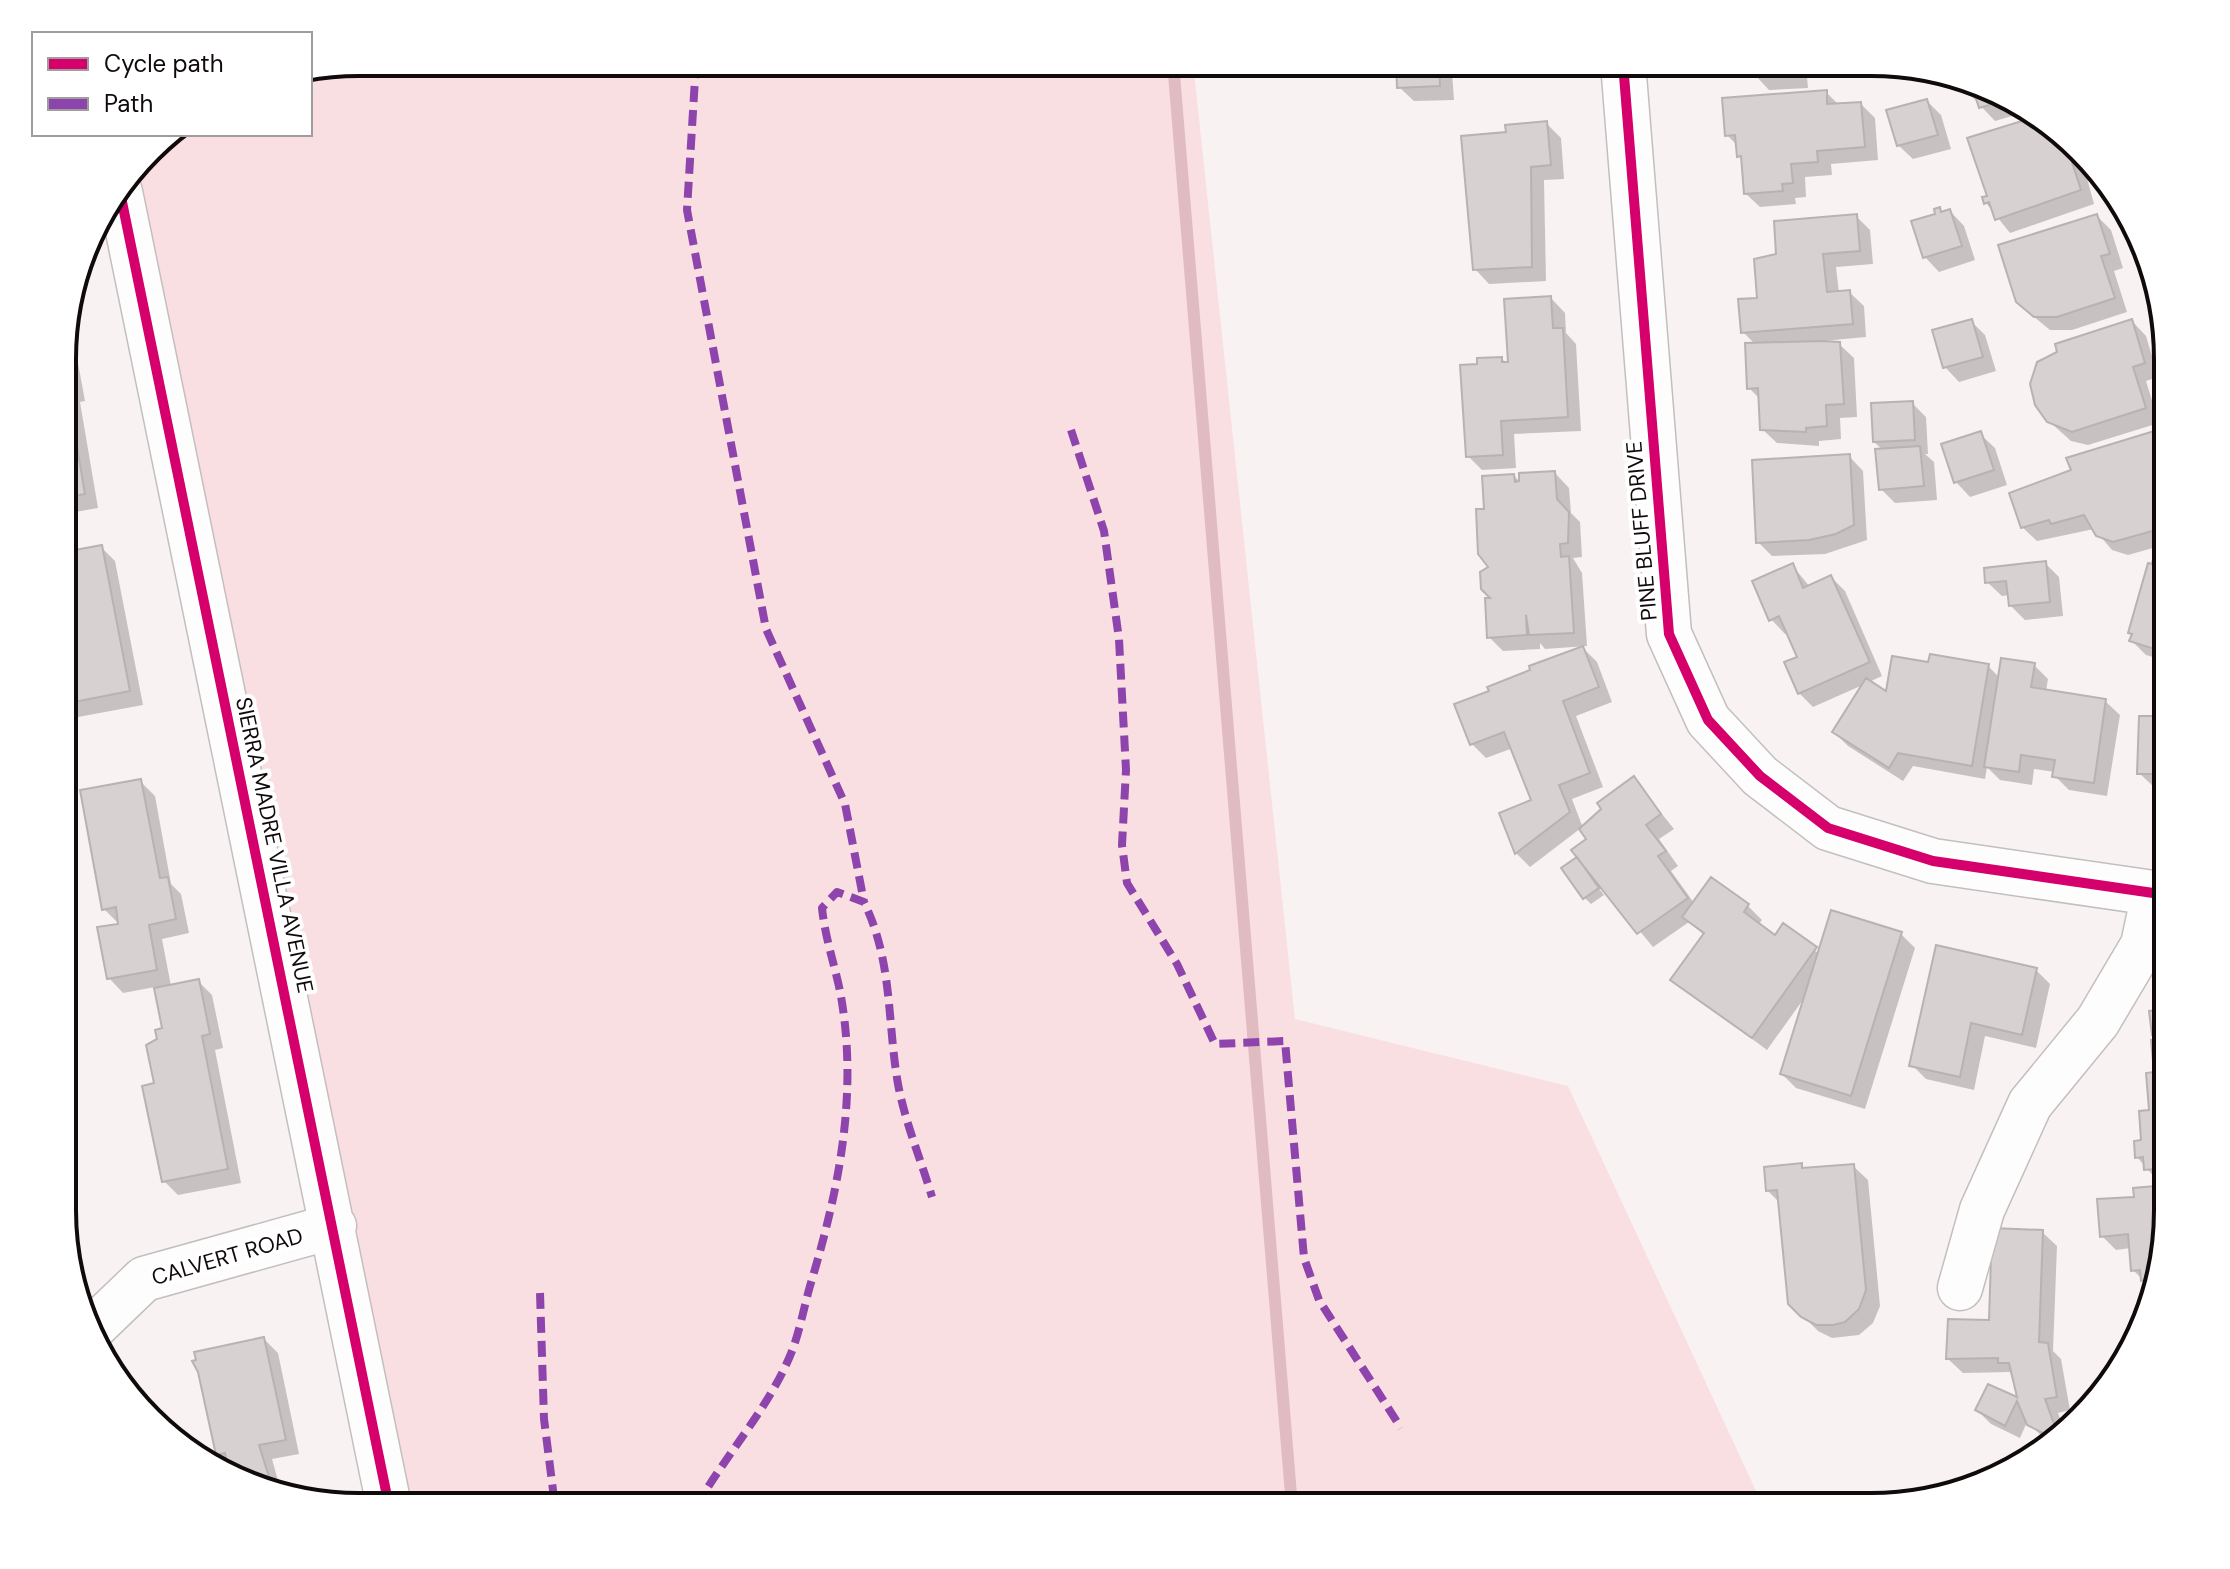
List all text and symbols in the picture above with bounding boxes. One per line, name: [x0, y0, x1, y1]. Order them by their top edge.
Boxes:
legend: [32, 32, 312, 136]
text: Cycle path: [104, 48, 223, 79]
text: Path: [104, 88, 153, 119]
street label: PINE BLUFF DRIVE: [1619, 440, 1664, 622]
street label: SIERRA MADRE VILLA AVENUE: [229, 695, 320, 996]
street label: CALVERT ROAD: [148, 1221, 306, 1292]

